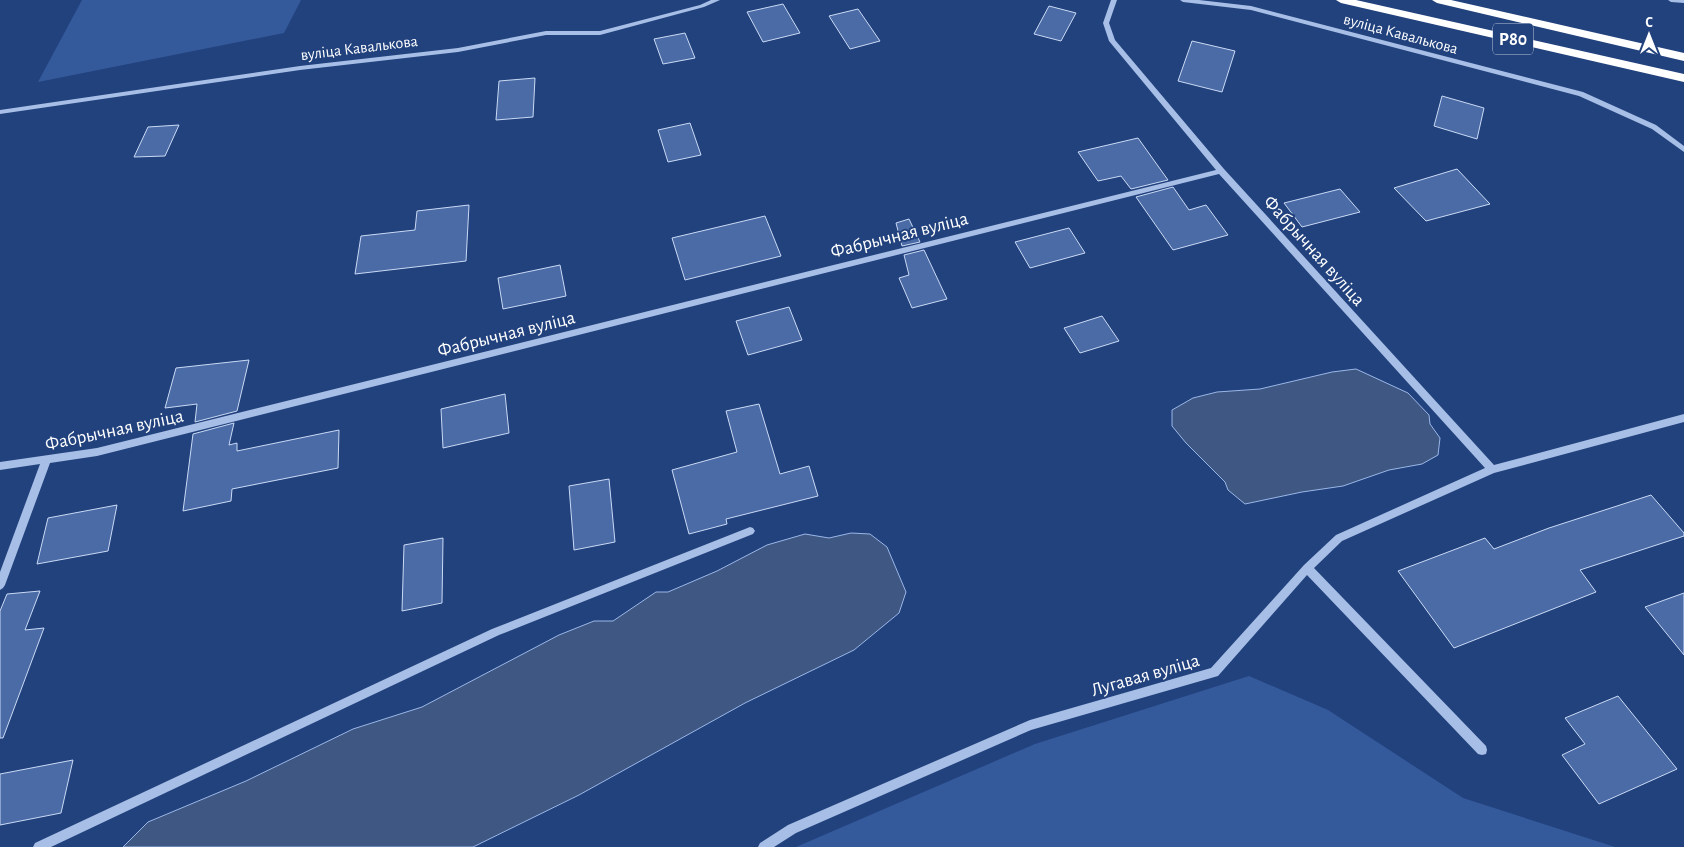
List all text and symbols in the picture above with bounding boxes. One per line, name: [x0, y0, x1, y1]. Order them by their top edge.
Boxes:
north arrow: [1624, 10, 1674, 60]
street label: вуліца Кавалькова: [1341, 11, 1460, 58]
text: С: [1645, 16, 1653, 30]
road number: Р80: [1493, 23, 1533, 54]
street label: вуліца Кавалькова: [300, 33, 419, 64]
street label: Фабрычная вуліца: [1260, 192, 1368, 310]
street label: Фабрычная вуліца: [829, 209, 970, 262]
street label: Фабрычная вуліца: [436, 308, 577, 361]
street label: Фабрычная вуліца: [43, 406, 186, 454]
street label: Лугавая вуліца: [1089, 651, 1202, 700]

